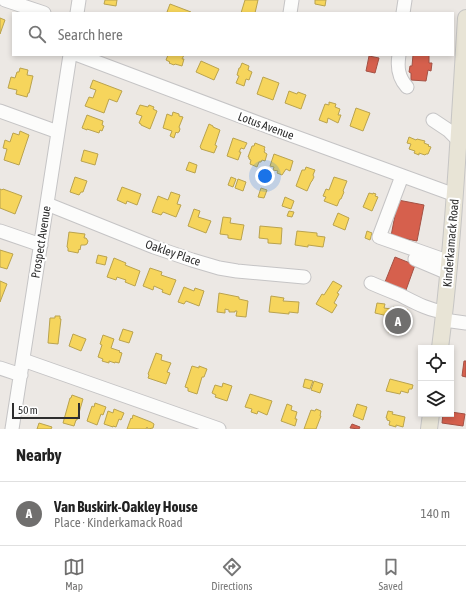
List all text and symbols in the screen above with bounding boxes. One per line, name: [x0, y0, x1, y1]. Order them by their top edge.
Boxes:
search box: [12, 12, 454, 56]
icon: search: [26, 23, 48, 45]
text: Search here: [58, 26, 123, 43]
street label: Lotus Avenue: [236, 109, 296, 143]
your location: [255, 166, 275, 186]
street label: Kinderkamack Road: [440, 198, 462, 288]
street label: Prospect Avenue: [28, 205, 54, 279]
street label: Oakley Place: [144, 237, 202, 269]
pin: A: [385, 306, 411, 336]
map controls: [418, 345, 454, 417]
button: locate: [418, 345, 454, 381]
button: layers: [418, 381, 454, 417]
scale bar: [12, 401, 80, 420]
text: 50 m: [18, 404, 38, 416]
text: Nearby: [16, 445, 62, 465]
text: Van Buskirk-Oakley House: [54, 498, 198, 515]
text: A: [26, 506, 32, 521]
text: 140 m: [421, 506, 450, 521]
text: Place · Kinderkamack Road: [54, 515, 183, 530]
tab: Map: [63, 556, 85, 592]
tab: Directions: [211, 556, 252, 592]
tab: Saved: [379, 556, 403, 592]

